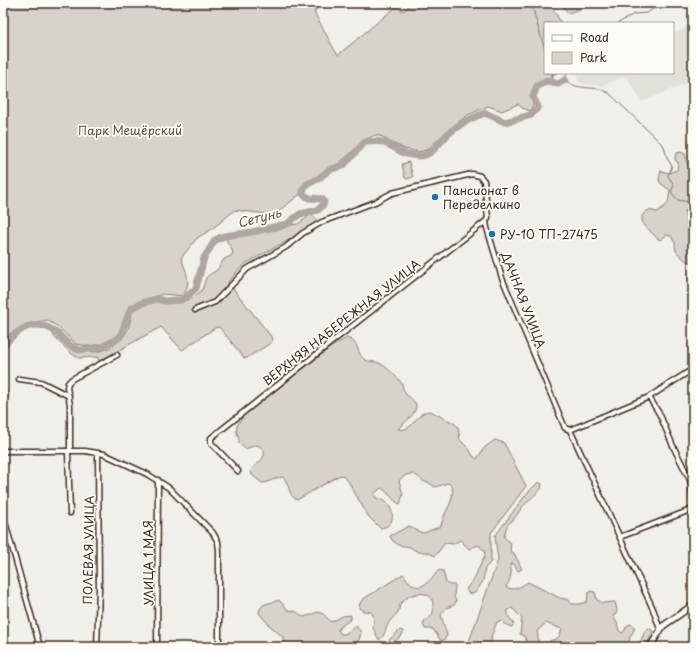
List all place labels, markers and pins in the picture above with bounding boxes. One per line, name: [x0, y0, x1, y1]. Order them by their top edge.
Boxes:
place label: Пансионат в Переделкино: [443, 181, 521, 213]
marker: Пансионат в Переделкино: [430, 192, 440, 202]
place label: РУ-10 ТП-27475: [500, 225, 598, 243]
marker: РУ-10 ТП-27475: [487, 229, 497, 239]

